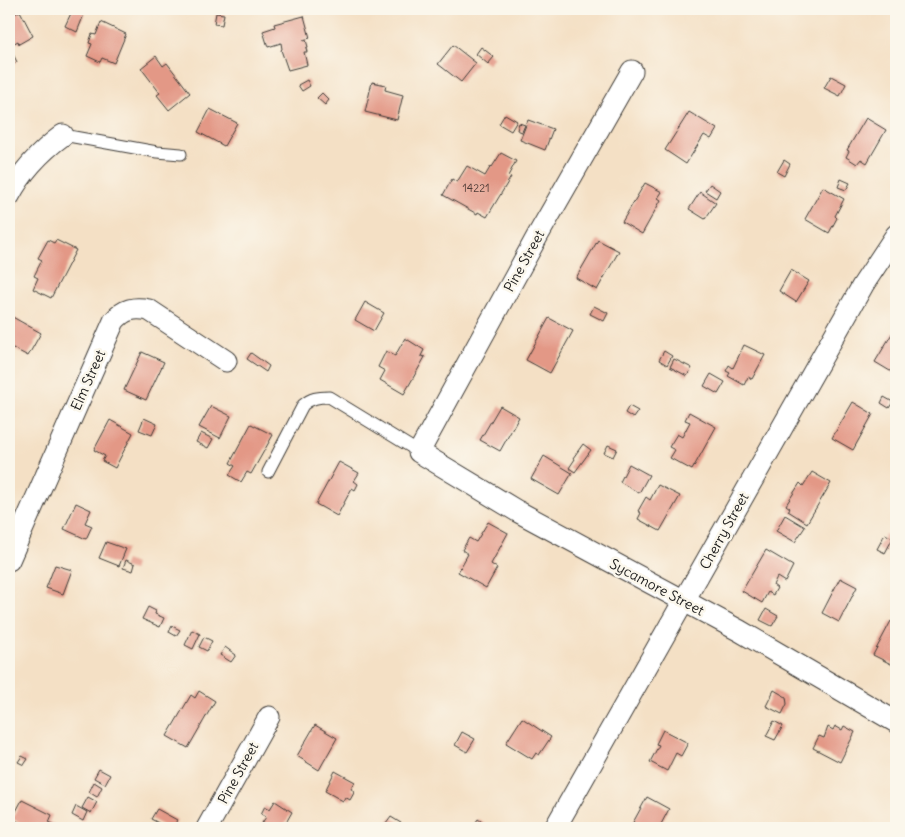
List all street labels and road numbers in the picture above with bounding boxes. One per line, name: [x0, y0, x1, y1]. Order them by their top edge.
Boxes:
street label: Pine Street: [500, 227, 548, 295]
street label: Elm Street: [67, 347, 109, 413]
street label: Cherry Street: [696, 489, 753, 573]
street label: Sycamore Street: [607, 555, 708, 620]
street label: Pine Street: [214, 739, 262, 807]

